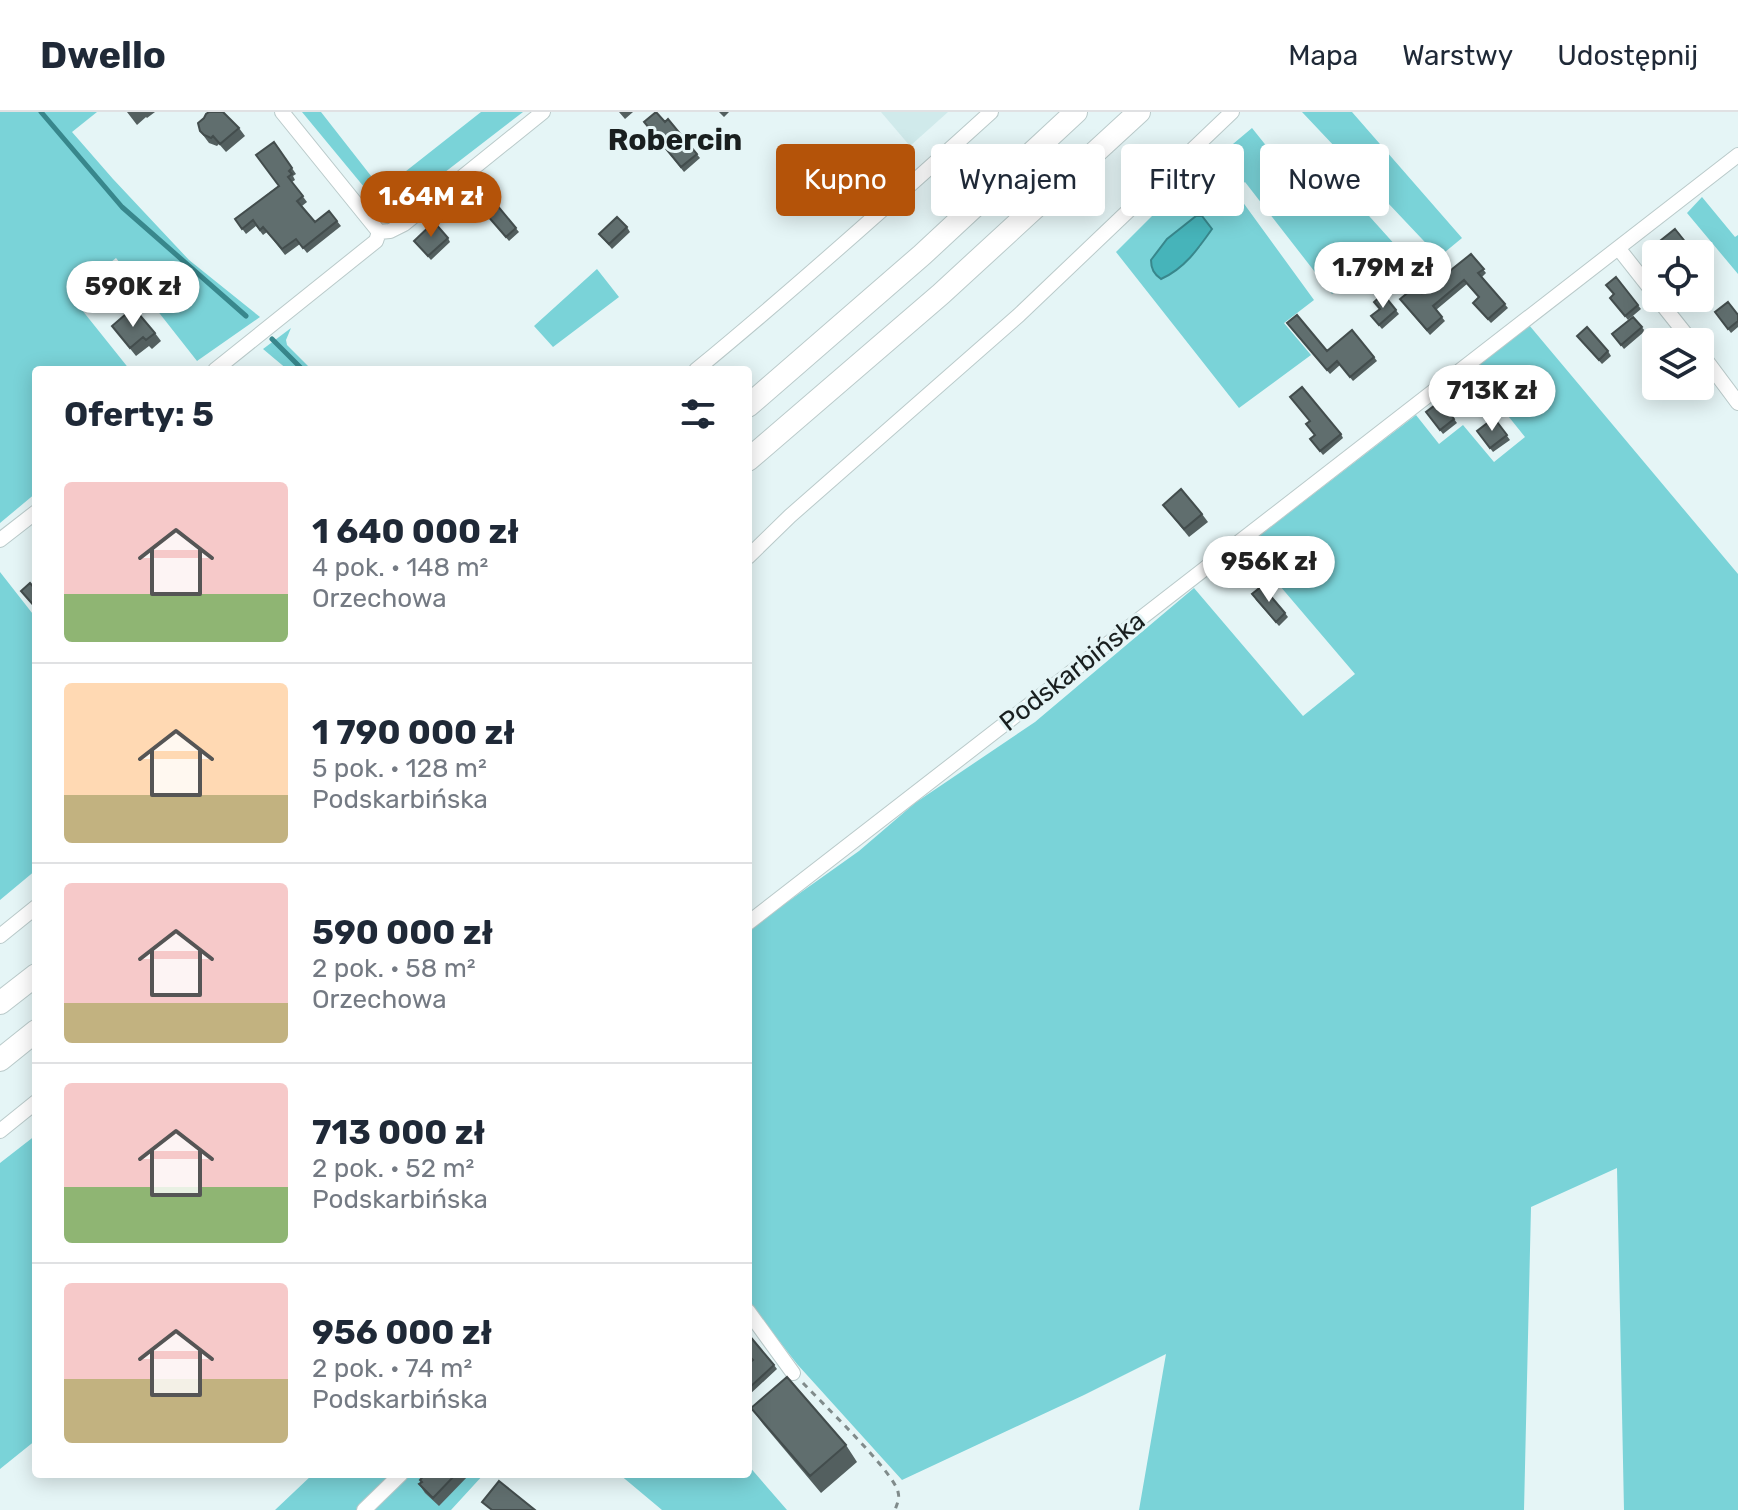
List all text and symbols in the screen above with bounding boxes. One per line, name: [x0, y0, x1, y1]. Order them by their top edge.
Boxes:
text: Dwello: [40, 32, 166, 78]
text: Mapa: [1288, 39, 1358, 72]
text: Warstwy: [1402, 39, 1513, 72]
text: Udostępnij: [1557, 39, 1698, 72]
district label: Robercin: [608, 122, 742, 158]
chip: Kupno: [776, 144, 915, 216]
chip: Wynajem: [931, 144, 1105, 216]
chip: Filtry: [1121, 144, 1244, 216]
chip: Nowe: [1260, 144, 1389, 216]
pin: 1.64M zł: [348, 171, 514, 239]
text: 1.64M zł: [378, 181, 484, 212]
map controls: [1642, 240, 1714, 400]
button: locate: [1642, 240, 1714, 312]
pin: 1.79M zł: [1300, 242, 1466, 310]
text: 1.79M zł: [1332, 252, 1434, 283]
pin: 590K zł: [59, 261, 207, 329]
text: 590K zł: [84, 271, 182, 302]
button: layers: [1642, 328, 1714, 400]
pin: 713K zł: [1418, 365, 1566, 433]
text: 713K zł: [1447, 375, 1537, 406]
icon: filters: [676, 392, 720, 436]
text: Oferty: 5: [64, 394, 214, 435]
text: 1 640 000 zł: [312, 511, 519, 552]
icon: home: [128, 514, 224, 610]
pin: 956K zł: [1195, 536, 1343, 604]
text: 956K zł: [1221, 546, 1317, 577]
text: 4 pok. · 148 m²: [312, 552, 488, 583]
text: Orzechowa: [312, 583, 447, 614]
street label: Podskarbińska: [993, 605, 1151, 738]
text: 1 790 000 zł: [312, 712, 515, 753]
icon: home: [128, 715, 224, 811]
text: 5 pok. · 128 m²: [312, 753, 487, 784]
text: Podskarbińska: [312, 784, 488, 815]
text: 590 000 zł: [312, 912, 493, 953]
icon: home: [128, 915, 224, 1011]
text: 2 pok. · 58 m²: [312, 953, 476, 984]
text: Orzechowa: [312, 984, 447, 1015]
text: 713 000 zł: [312, 1112, 485, 1153]
icon: home: [128, 1115, 224, 1211]
text: 2 pok. · 52 m²: [312, 1153, 474, 1184]
text: Podskarbińska: [312, 1184, 488, 1215]
text: 956 000 zł: [312, 1312, 492, 1353]
icon: home: [128, 1315, 224, 1411]
text: 2 pok. · 74 m²: [312, 1353, 472, 1384]
text: Podskarbińska: [312, 1384, 488, 1415]

